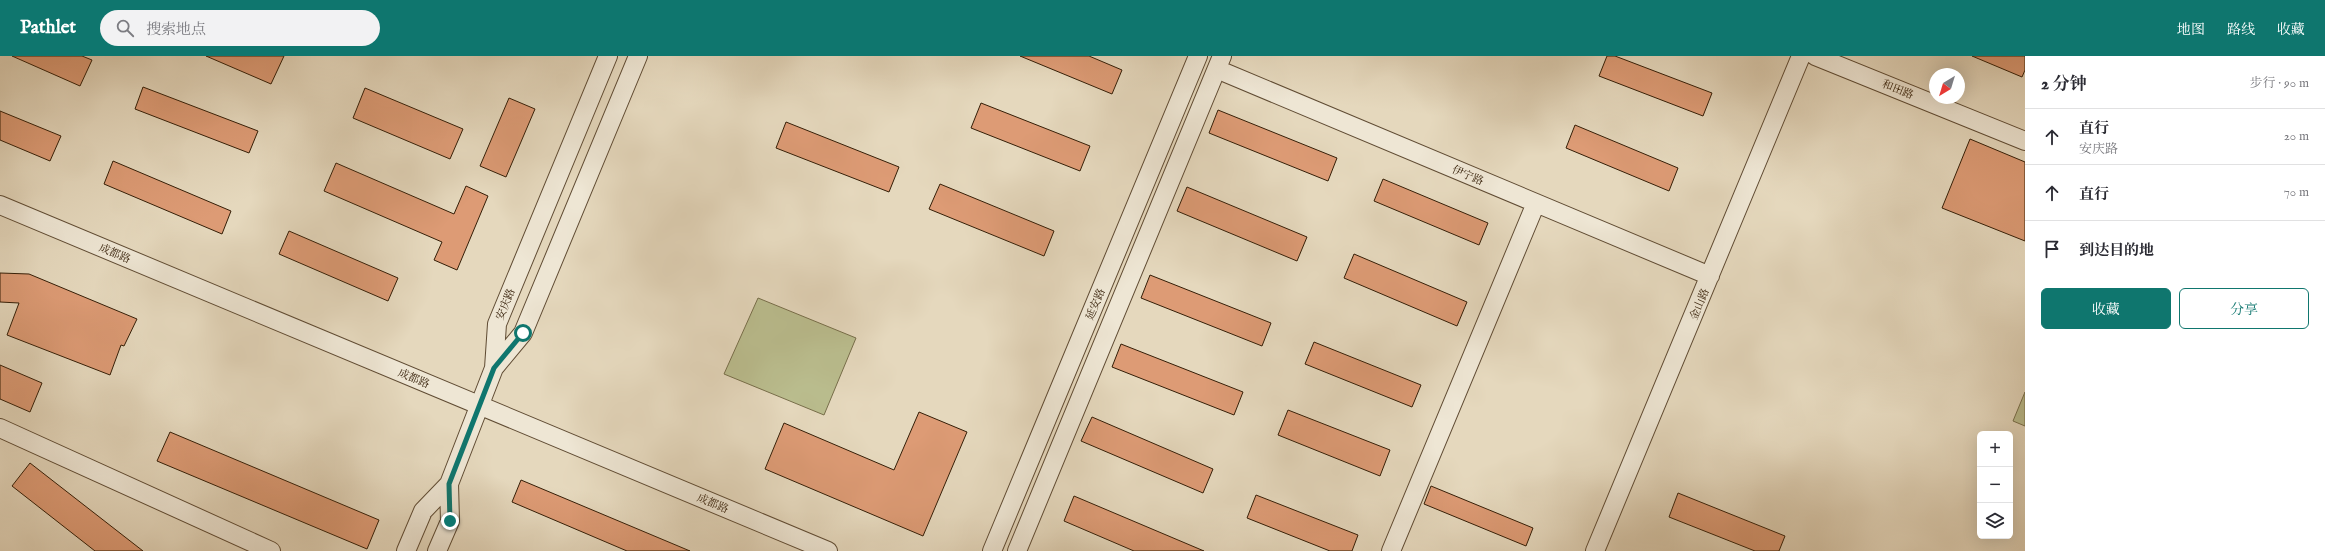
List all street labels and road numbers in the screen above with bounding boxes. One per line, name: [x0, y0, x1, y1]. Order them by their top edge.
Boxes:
street label: 和田路: [1880, 77, 1916, 103]
street label: 伊宁路: [1450, 163, 1486, 189]
street label: 成都路: [97, 241, 133, 267]
street label: 安庆路: [493, 286, 519, 322]
street label: 延安路: [1083, 286, 1109, 322]
street label: 金山路: [1687, 286, 1713, 322]
street label: 成都路: [396, 366, 432, 392]
street label: 成都路: [695, 491, 731, 517]

